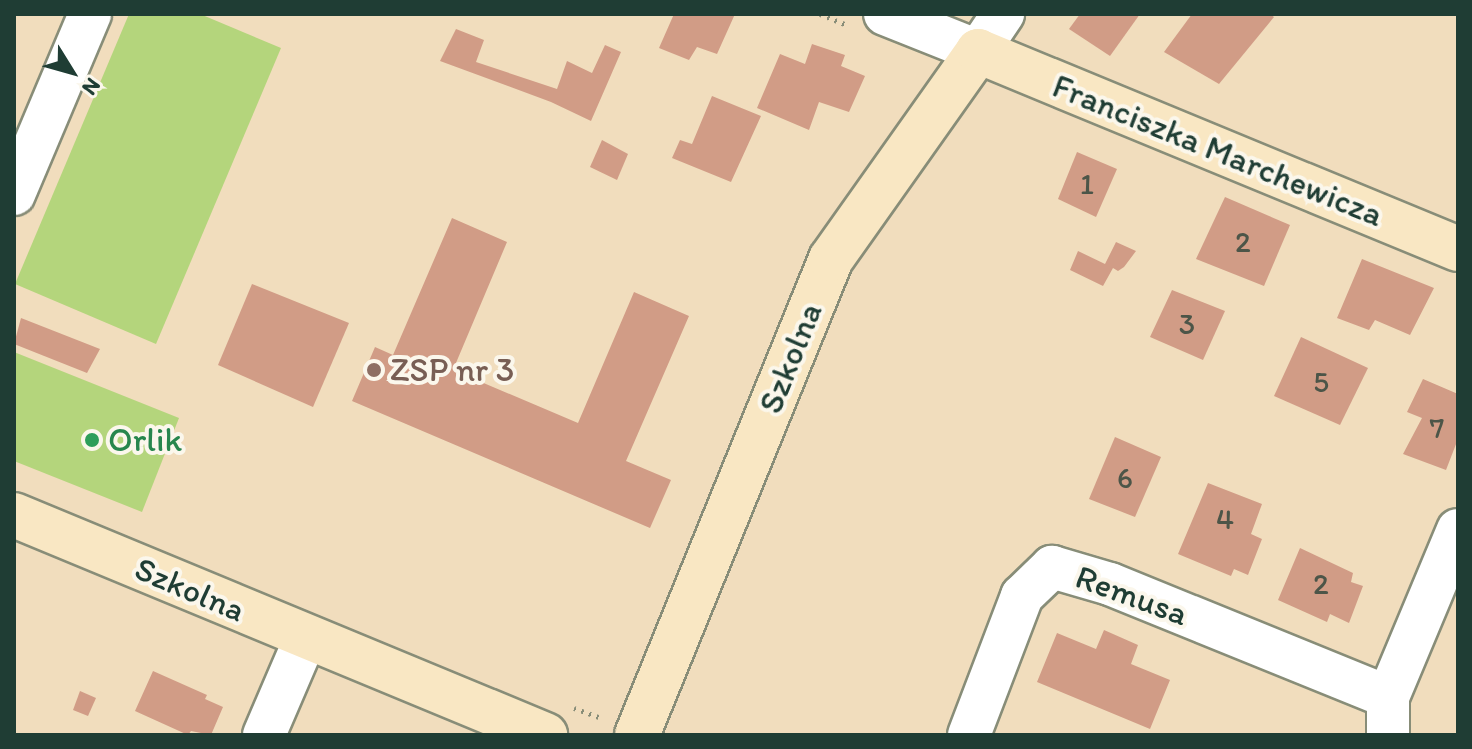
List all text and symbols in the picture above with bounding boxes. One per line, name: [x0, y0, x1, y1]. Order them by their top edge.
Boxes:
north arrow: [32, 32, 112, 112]
street label: Franciszka Marchewicza: [1047, 65, 1389, 235]
text: N: [76, 73, 107, 101]
house number: 1: [1080, 166, 1094, 202]
house number: 2: [1235, 224, 1251, 260]
street label: Szkolna: [750, 297, 830, 419]
house number: 3: [1179, 306, 1195, 342]
place label: ZSP nr 3: [390, 350, 514, 390]
marker: ZSP nr 3: [365, 361, 383, 379]
house number: 5: [1313, 364, 1329, 400]
house number: 7: [1430, 410, 1444, 446]
place label: Orlik: [108, 420, 182, 460]
marker: Orlik: [83, 431, 101, 449]
house number: 6: [1117, 460, 1133, 496]
house number: 4: [1216, 501, 1234, 537]
street label: Szkolna: [129, 548, 251, 630]
street label: Remusa: [1070, 556, 1194, 634]
house number: 2: [1313, 566, 1329, 602]

